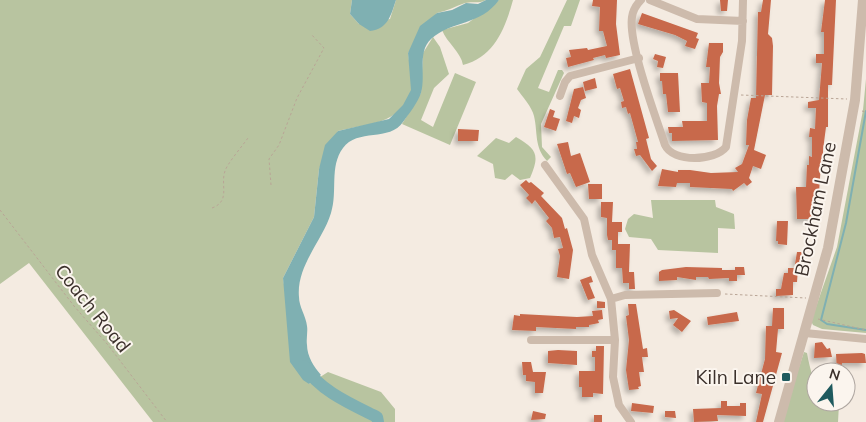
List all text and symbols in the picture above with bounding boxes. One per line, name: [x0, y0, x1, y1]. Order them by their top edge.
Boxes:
street label: Brockham Lane: [789, 139, 841, 279]
street label: Coach Road: [50, 259, 136, 357]
north arrow: [806, 362, 856, 412]
text: N: [827, 364, 842, 385]
place label: Kiln Lane: [696, 365, 776, 389]
marker: Kiln Lane: [780, 371, 792, 383]

